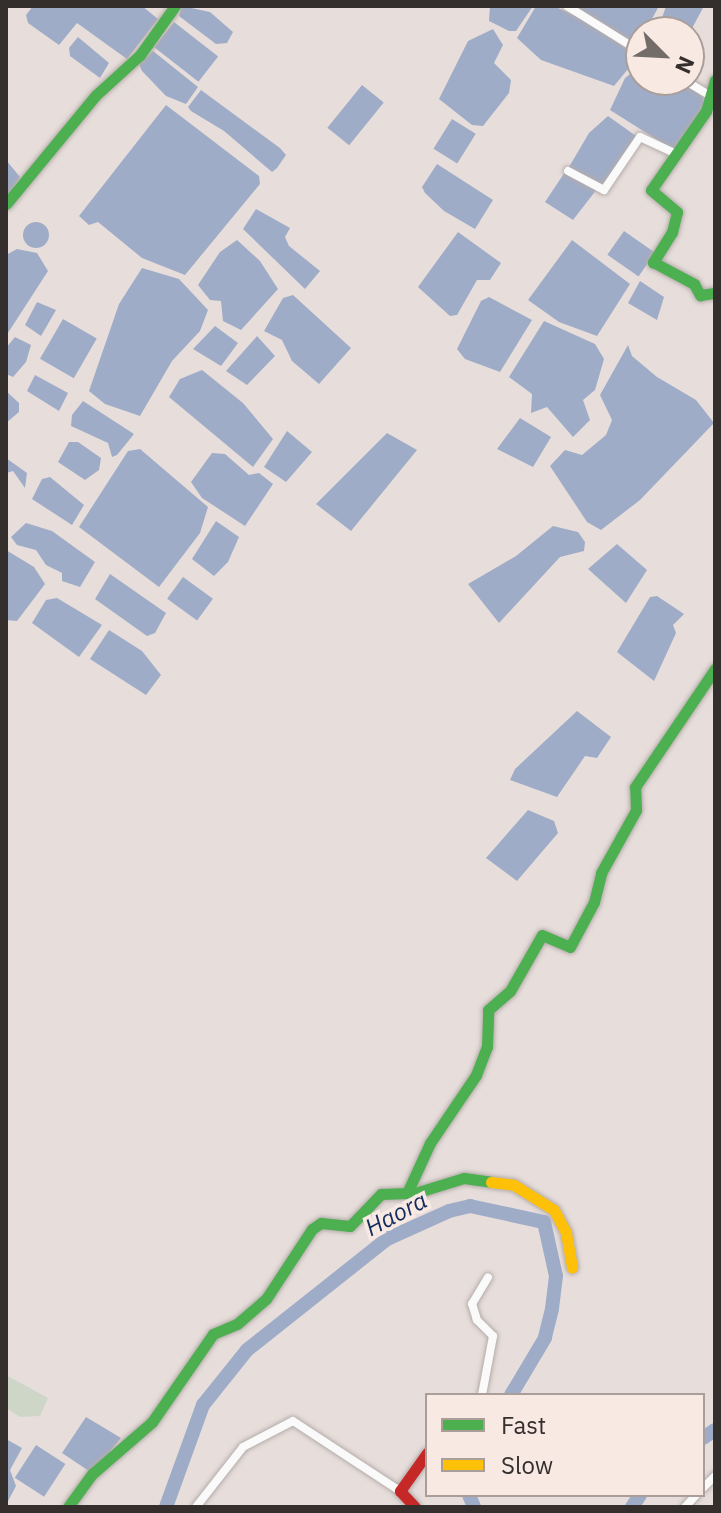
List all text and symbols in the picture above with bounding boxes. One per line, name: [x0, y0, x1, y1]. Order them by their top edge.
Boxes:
north arrow: [625, 16, 705, 96]
text: N: [669, 52, 702, 78]
water label: Haora: [360, 1186, 432, 1242]
legend: [425, 1393, 705, 1497]
text: Fast: [501, 1409, 546, 1441]
text: Slow: [501, 1449, 553, 1481]

